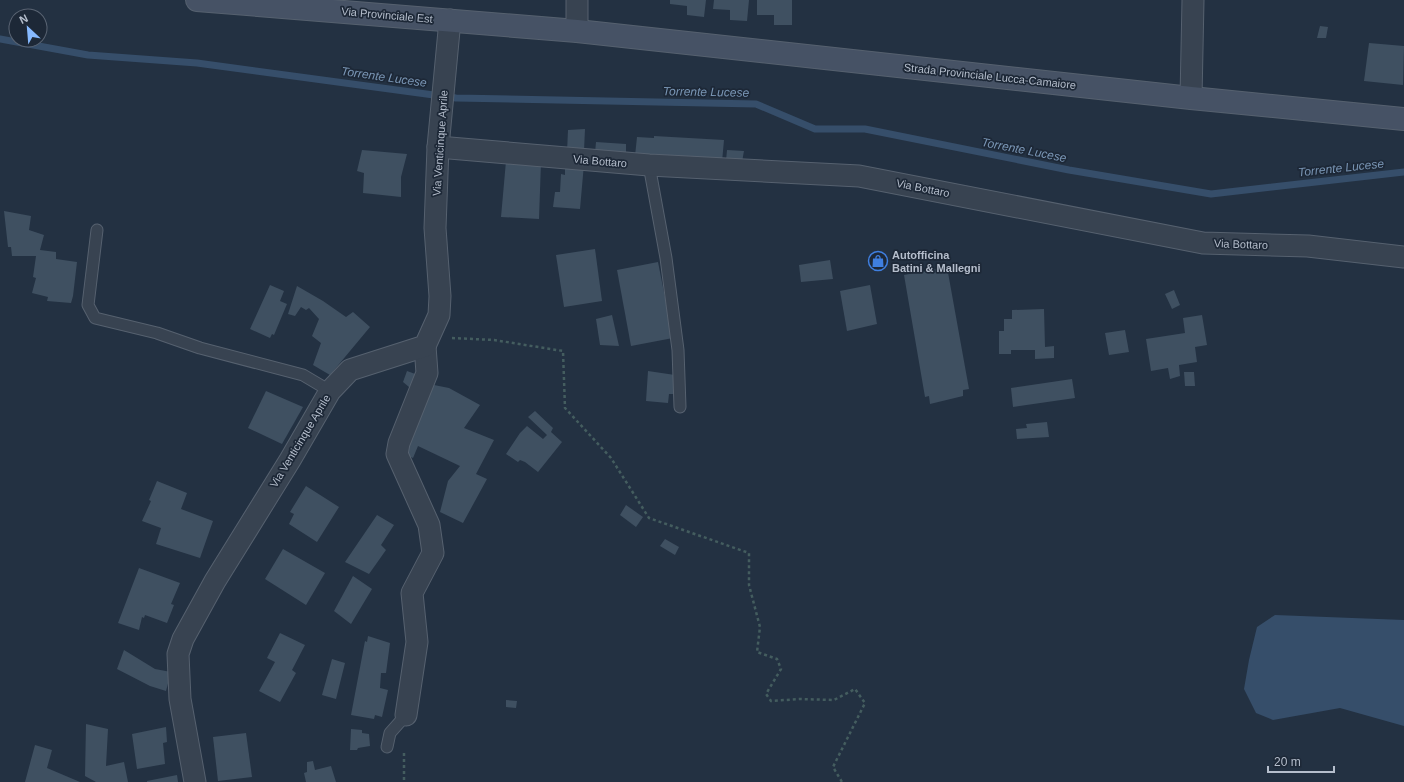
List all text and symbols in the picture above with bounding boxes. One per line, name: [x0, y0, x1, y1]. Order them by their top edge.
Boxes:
street label: Via Provinciale Est: [341, 5, 433, 25]
north arrow: [8, 8, 48, 48]
text: N: [17, 12, 30, 26]
street label: Strada Provinciale Lucca-Camaiore: [903, 61, 1077, 91]
water label: Torrente Lucese: [340, 64, 428, 90]
water label: Torrente Lucese: [663, 84, 750, 100]
street label: Via Venticinque Aprile: [430, 90, 450, 196]
water label: Torrente Lucese: [980, 135, 1068, 165]
street label: Via Bottaro: [572, 153, 628, 169]
water label: Torrente Lucese: [1297, 156, 1385, 179]
street label: Via Bottaro: [895, 177, 951, 199]
street label: Via Bottaro: [1214, 237, 1268, 251]
place label: Autofficina Batini & Mallegni: [892, 249, 981, 274]
shop icon: Autofficina Batini & Mallegni: [867, 250, 889, 272]
street label: Via Venticinque Aprile: [268, 392, 332, 490]
scale bar: [1268, 748, 1334, 774]
text: 20 m: [1274, 755, 1301, 769]

